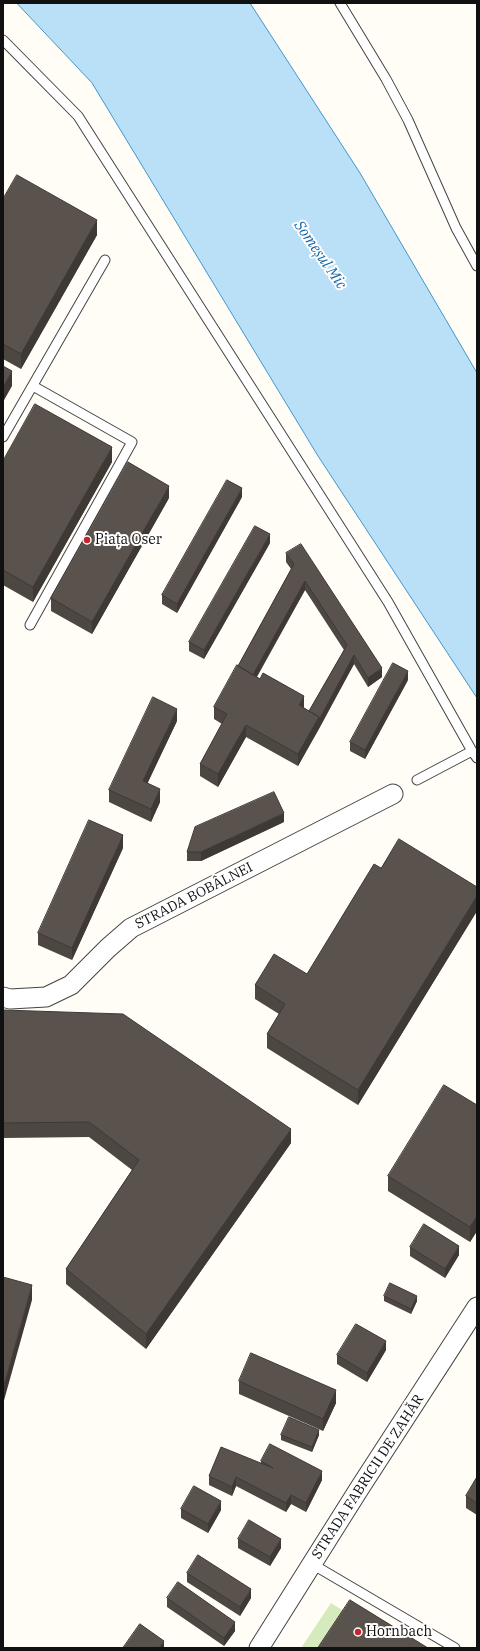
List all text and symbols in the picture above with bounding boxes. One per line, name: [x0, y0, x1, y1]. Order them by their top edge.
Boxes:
water label: Someșul Mic: [290, 217, 350, 293]
place label: Piața Oser: [95, 532, 162, 548]
marker: Piața Oser: [82, 535, 92, 545]
street label: STRADA BOBÂLNEI: [132, 859, 256, 933]
street label: STRADA FABRICII DE ZAHĂR: [308, 1392, 428, 1562]
place label: Hornbach: [366, 1624, 432, 1640]
marker: Hornbach: [353, 1627, 363, 1637]

